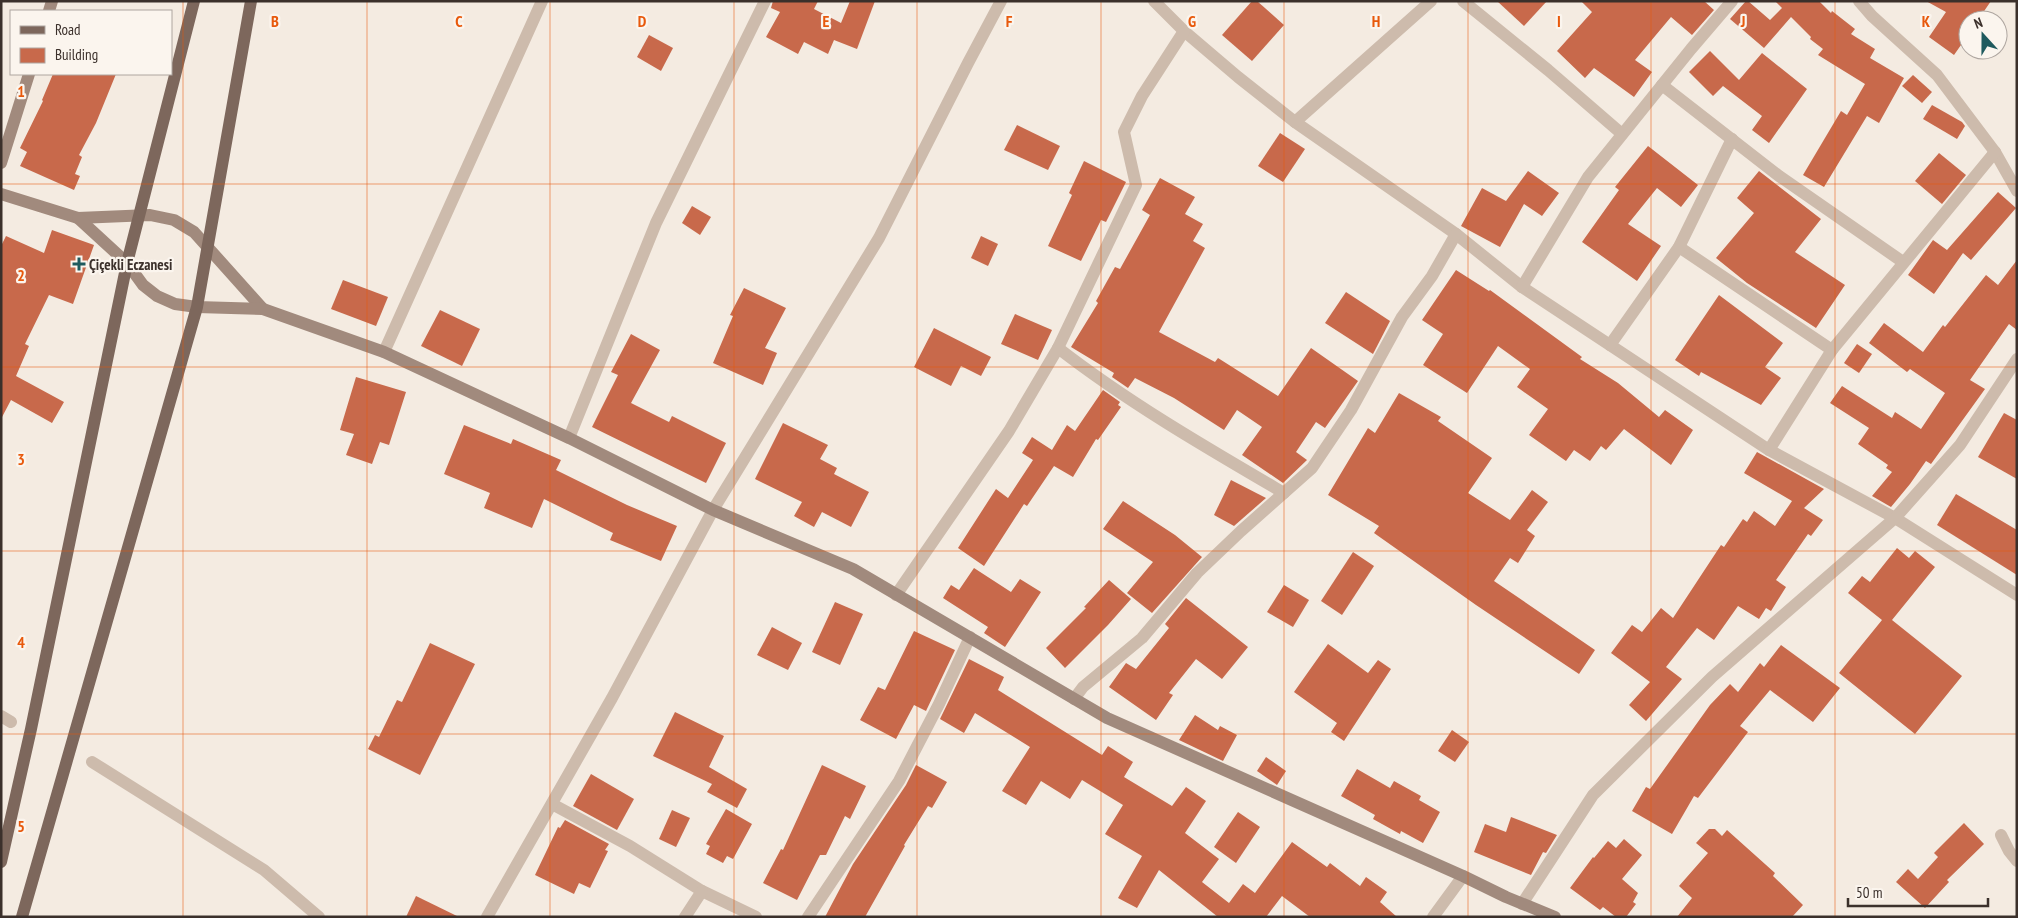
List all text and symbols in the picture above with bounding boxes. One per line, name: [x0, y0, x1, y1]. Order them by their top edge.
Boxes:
legend: [10, 10, 172, 75]
north arrow: [1958, 10, 2008, 60]
text: B: [271, 11, 279, 31]
text: C: [455, 11, 463, 31]
text: D: [638, 11, 647, 31]
text: E: [823, 11, 830, 31]
text: F: [1006, 11, 1013, 31]
text: G: [1188, 11, 1196, 31]
text: H: [1372, 11, 1380, 31]
text: I: [1557, 11, 1561, 31]
text: J: [1740, 11, 1745, 31]
text: K: [1922, 11, 1931, 31]
text: N: [1972, 13, 1985, 33]
text: Road: [55, 20, 81, 39]
text: Building: [55, 45, 98, 64]
text: 1: [17, 81, 25, 101]
place label: Çiçekli Eczanesi: [89, 255, 172, 274]
marker: Çiçekli Eczanesi: [73, 258, 85, 270]
text: 2: [17, 265, 25, 285]
text: 3: [17, 449, 25, 469]
text: 4: [17, 632, 25, 652]
text: 5: [17, 816, 25, 836]
scale bar: [1848, 876, 1988, 908]
text: 50 m: [1856, 883, 1882, 902]

